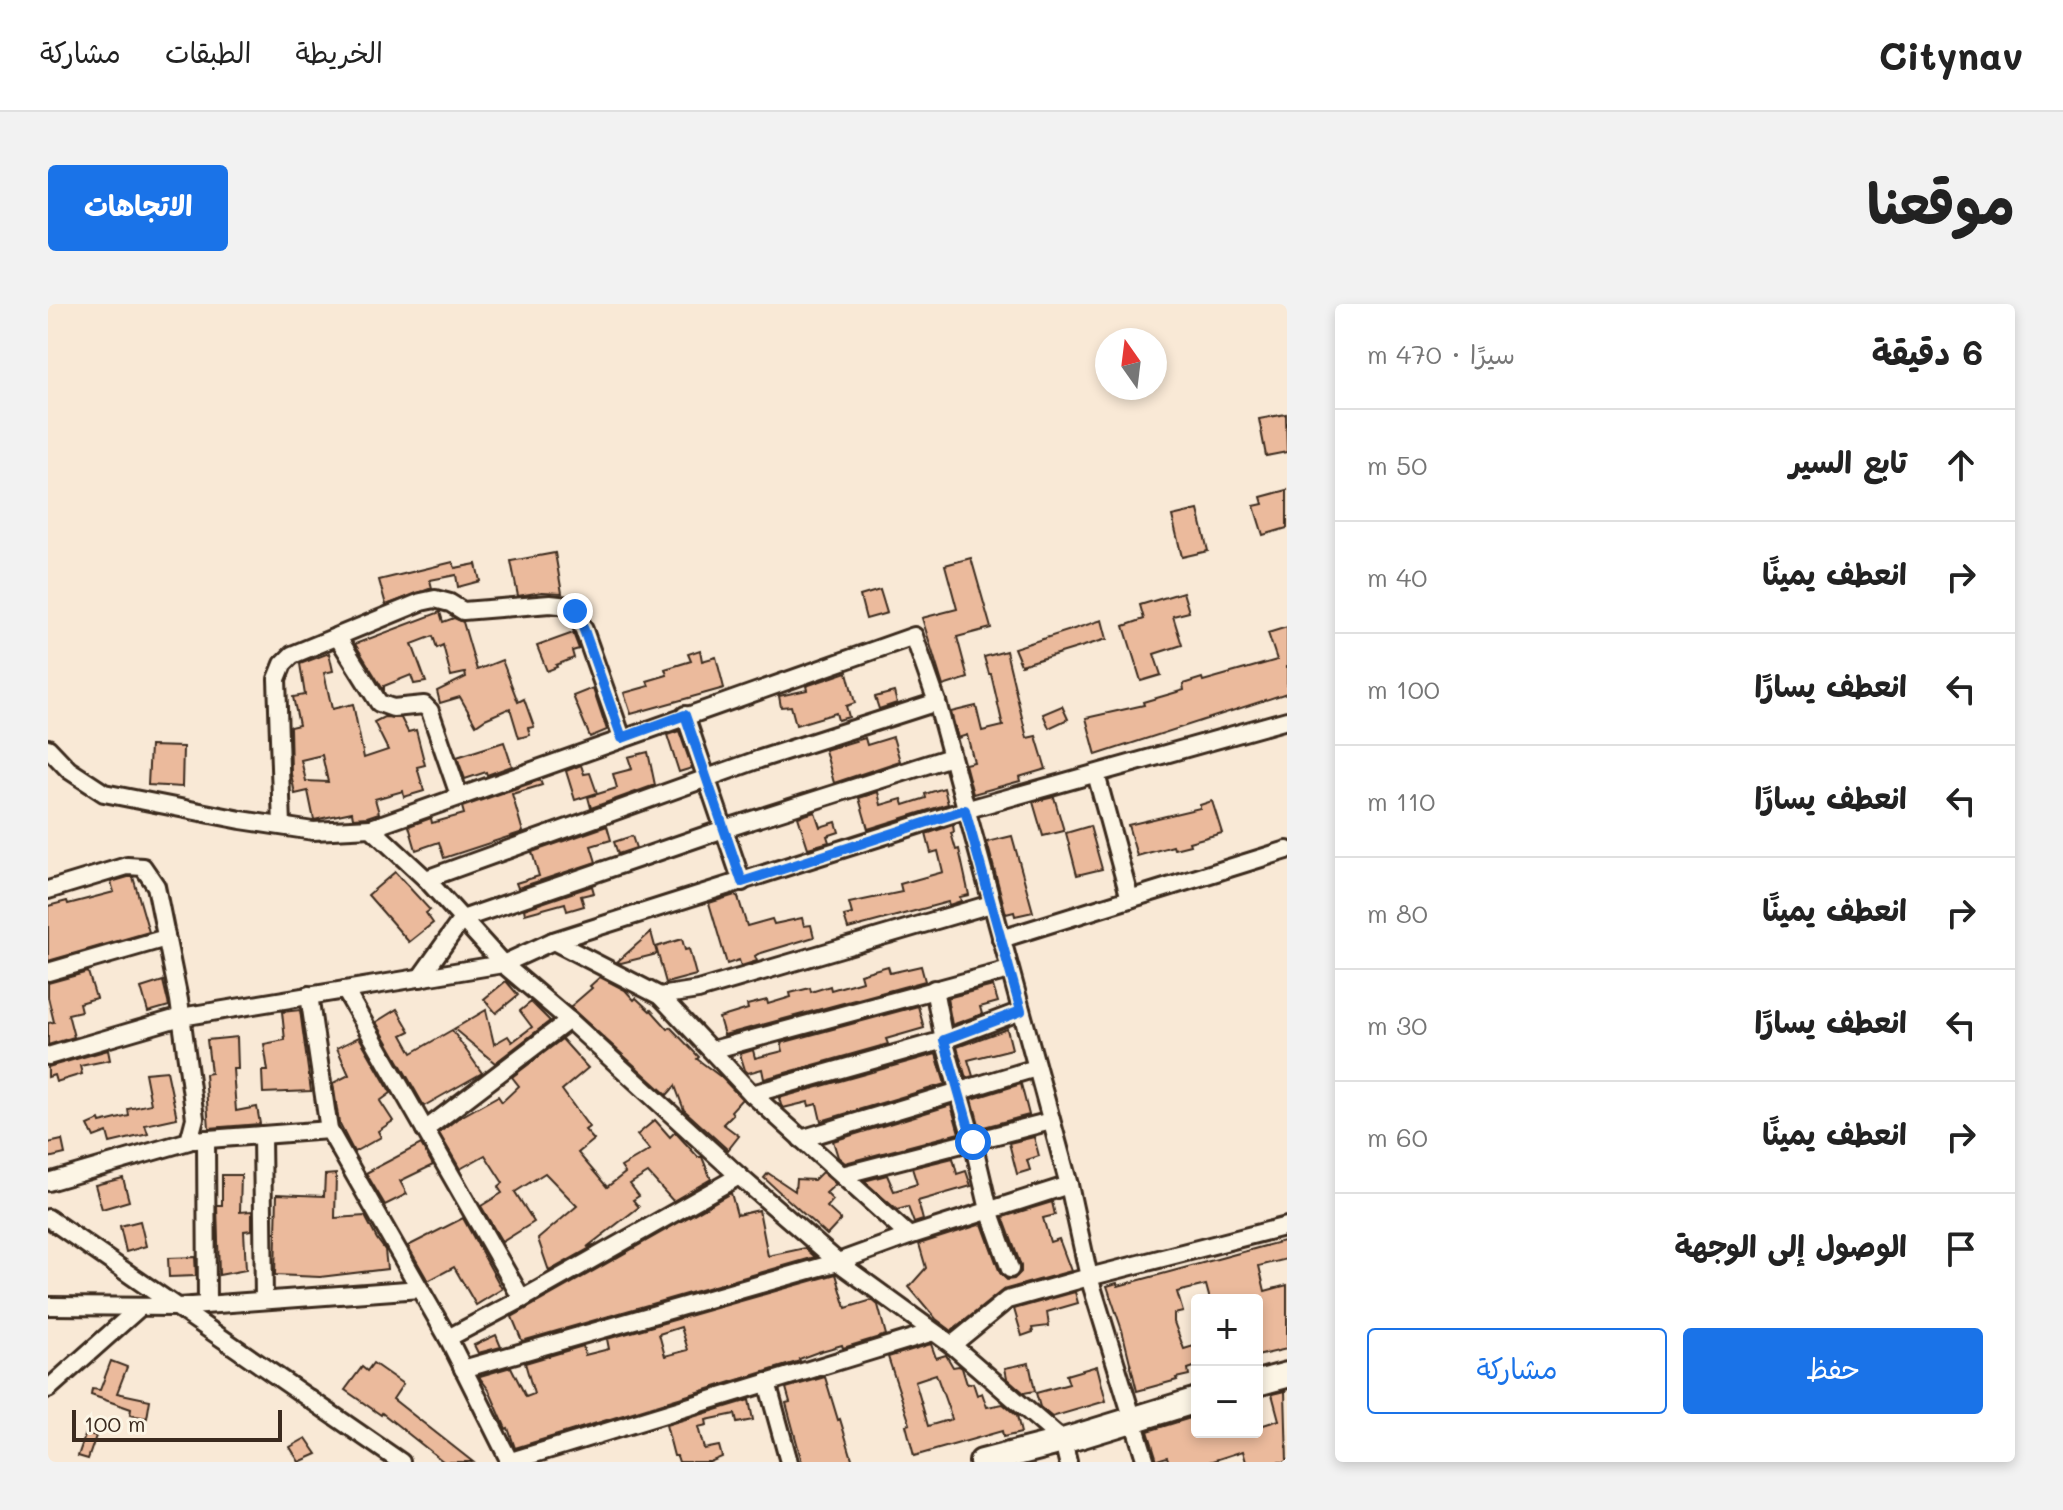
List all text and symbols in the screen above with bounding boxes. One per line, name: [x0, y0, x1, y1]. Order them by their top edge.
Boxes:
text: Citynav: [1879, 30, 2023, 80]
text: مشاركة: [40, 34, 121, 70]
text: الطبقات: [165, 34, 251, 70]
text: الخريطة: [295, 34, 383, 70]
button: الاتجاهات: [48, 165, 228, 251]
text: موقعنا: [1867, 165, 2015, 238]
north arrow: [1095, 328, 1167, 400]
text: 6 دقيقة: [1872, 329, 1983, 374]
text: سيرًا · 470 m: [1367, 337, 1515, 371]
text: تابع السير: [1789, 441, 1907, 481]
icon: ahead: [1939, 443, 1983, 487]
text: 50 m: [1367, 448, 1427, 482]
text: انعطف يمينًا: [1762, 553, 1907, 593]
icon: right: [1939, 555, 1983, 599]
text: 40 m: [1367, 560, 1427, 594]
route end: [557, 593, 593, 629]
text: انعطف يسارًا: [1754, 665, 1907, 705]
icon: left: [1939, 667, 1983, 711]
text: 100 m: [1367, 672, 1440, 706]
text: انعطف يسارًا: [1754, 777, 1907, 817]
icon: left: [1939, 779, 1983, 823]
text: 110 m: [1367, 784, 1435, 818]
text: انعطف يمينًا: [1762, 889, 1907, 929]
icon: right: [1939, 891, 1983, 935]
text: 80 m: [1367, 896, 1428, 930]
text: انعطف يسارًا: [1754, 1001, 1907, 1041]
icon: left: [1939, 1003, 1983, 1047]
text: 30 m: [1367, 1008, 1427, 1042]
text: انعطف يمينًا: [1762, 1113, 1907, 1153]
icon: right: [1939, 1115, 1983, 1159]
text: 60 m: [1367, 1120, 1428, 1154]
route start: [955, 1124, 991, 1160]
text: الوصول إلى الوجهة: [1674, 1225, 1907, 1265]
icon: arrive: [1939, 1227, 1983, 1271]
map controls: [1191, 1294, 1263, 1438]
button: +: [1191, 1294, 1263, 1366]
button: مشاركة: [1367, 1328, 1667, 1414]
button: حفظ: [1683, 1328, 1983, 1414]
button: −: [1191, 1366, 1263, 1438]
scale bar: [72, 1406, 282, 1442]
text: 100 m: [84, 1409, 146, 1438]

